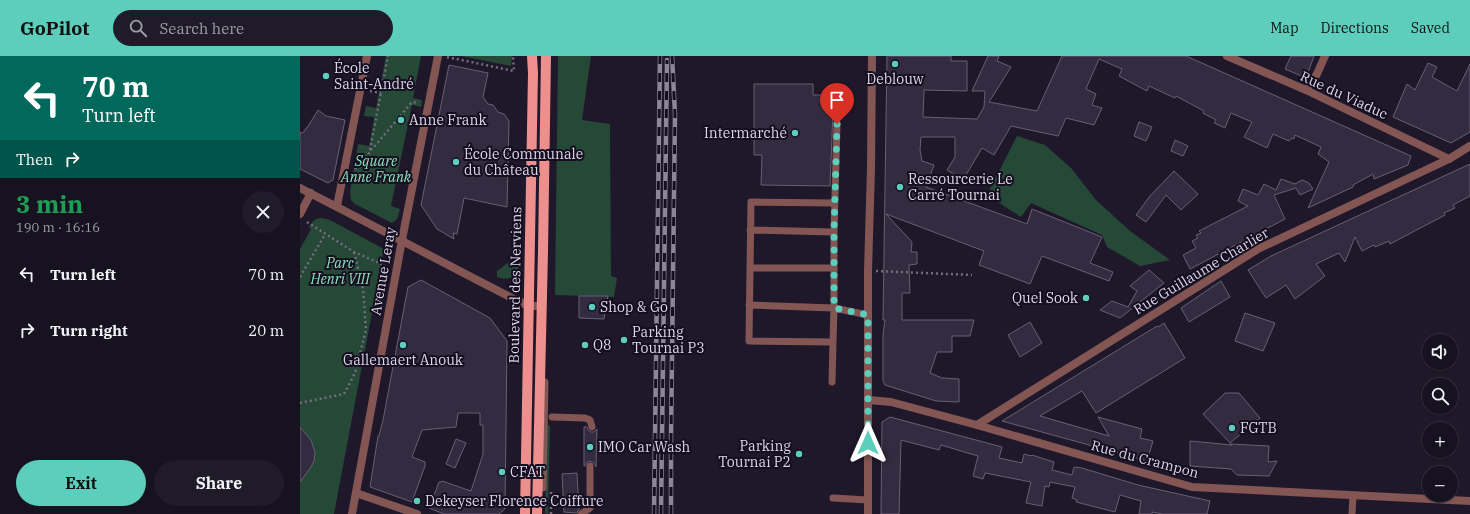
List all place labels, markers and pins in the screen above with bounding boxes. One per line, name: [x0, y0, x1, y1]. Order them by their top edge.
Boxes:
place label: École Saint-André: [334, 58, 414, 93]
marker: Deblouw: [890, 59, 900, 69]
place label: Deblouw: [866, 70, 924, 88]
marker: École Saint-André: [321, 71, 331, 81]
pin: [820, 83, 854, 124]
place label: Anne Frank: [409, 111, 487, 129]
marker: Anne Frank: [396, 115, 406, 125]
place label: Intermarché: [704, 124, 787, 142]
marker: Intermarché: [790, 128, 800, 138]
place label: École Communale du Château: [464, 144, 583, 179]
marker: École Communale du Château: [451, 157, 461, 167]
place label: Ressourcerie Le Carré Tournai: [908, 170, 1013, 204]
marker: Ressourcerie Le Carré Tournai: [895, 182, 905, 192]
place label: Quel Sook: [1012, 289, 1079, 307]
marker: Quel Sook: [1081, 293, 1091, 303]
place label: Shop & Go: [600, 298, 668, 316]
marker: Shop & Go: [587, 302, 597, 312]
place label: Parking Tournai P3: [632, 323, 705, 357]
marker: Parking Tournai P3: [619, 335, 629, 345]
place label: Q8: [593, 336, 611, 354]
marker: Gallemaert Anouk: [398, 340, 408, 350]
marker: Q8: [580, 340, 590, 350]
place label: Gallemaert Anouk: [343, 351, 464, 369]
place label: FGTB: [1240, 419, 1277, 437]
marker: FGTB: [1227, 423, 1237, 433]
place label: Parking Tournai P2: [718, 437, 791, 471]
place label: IMO Car Wash: [598, 438, 691, 456]
marker: IMO Car Wash: [585, 442, 595, 452]
marker: Parking Tournai P2: [794, 449, 804, 459]
place label: CFAT: [510, 463, 545, 481]
marker: CFAT: [497, 467, 507, 477]
place label: Dekeyser Florence Coiffure: [425, 492, 604, 510]
marker: Dekeyser Florence Coiffure: [412, 496, 422, 506]

